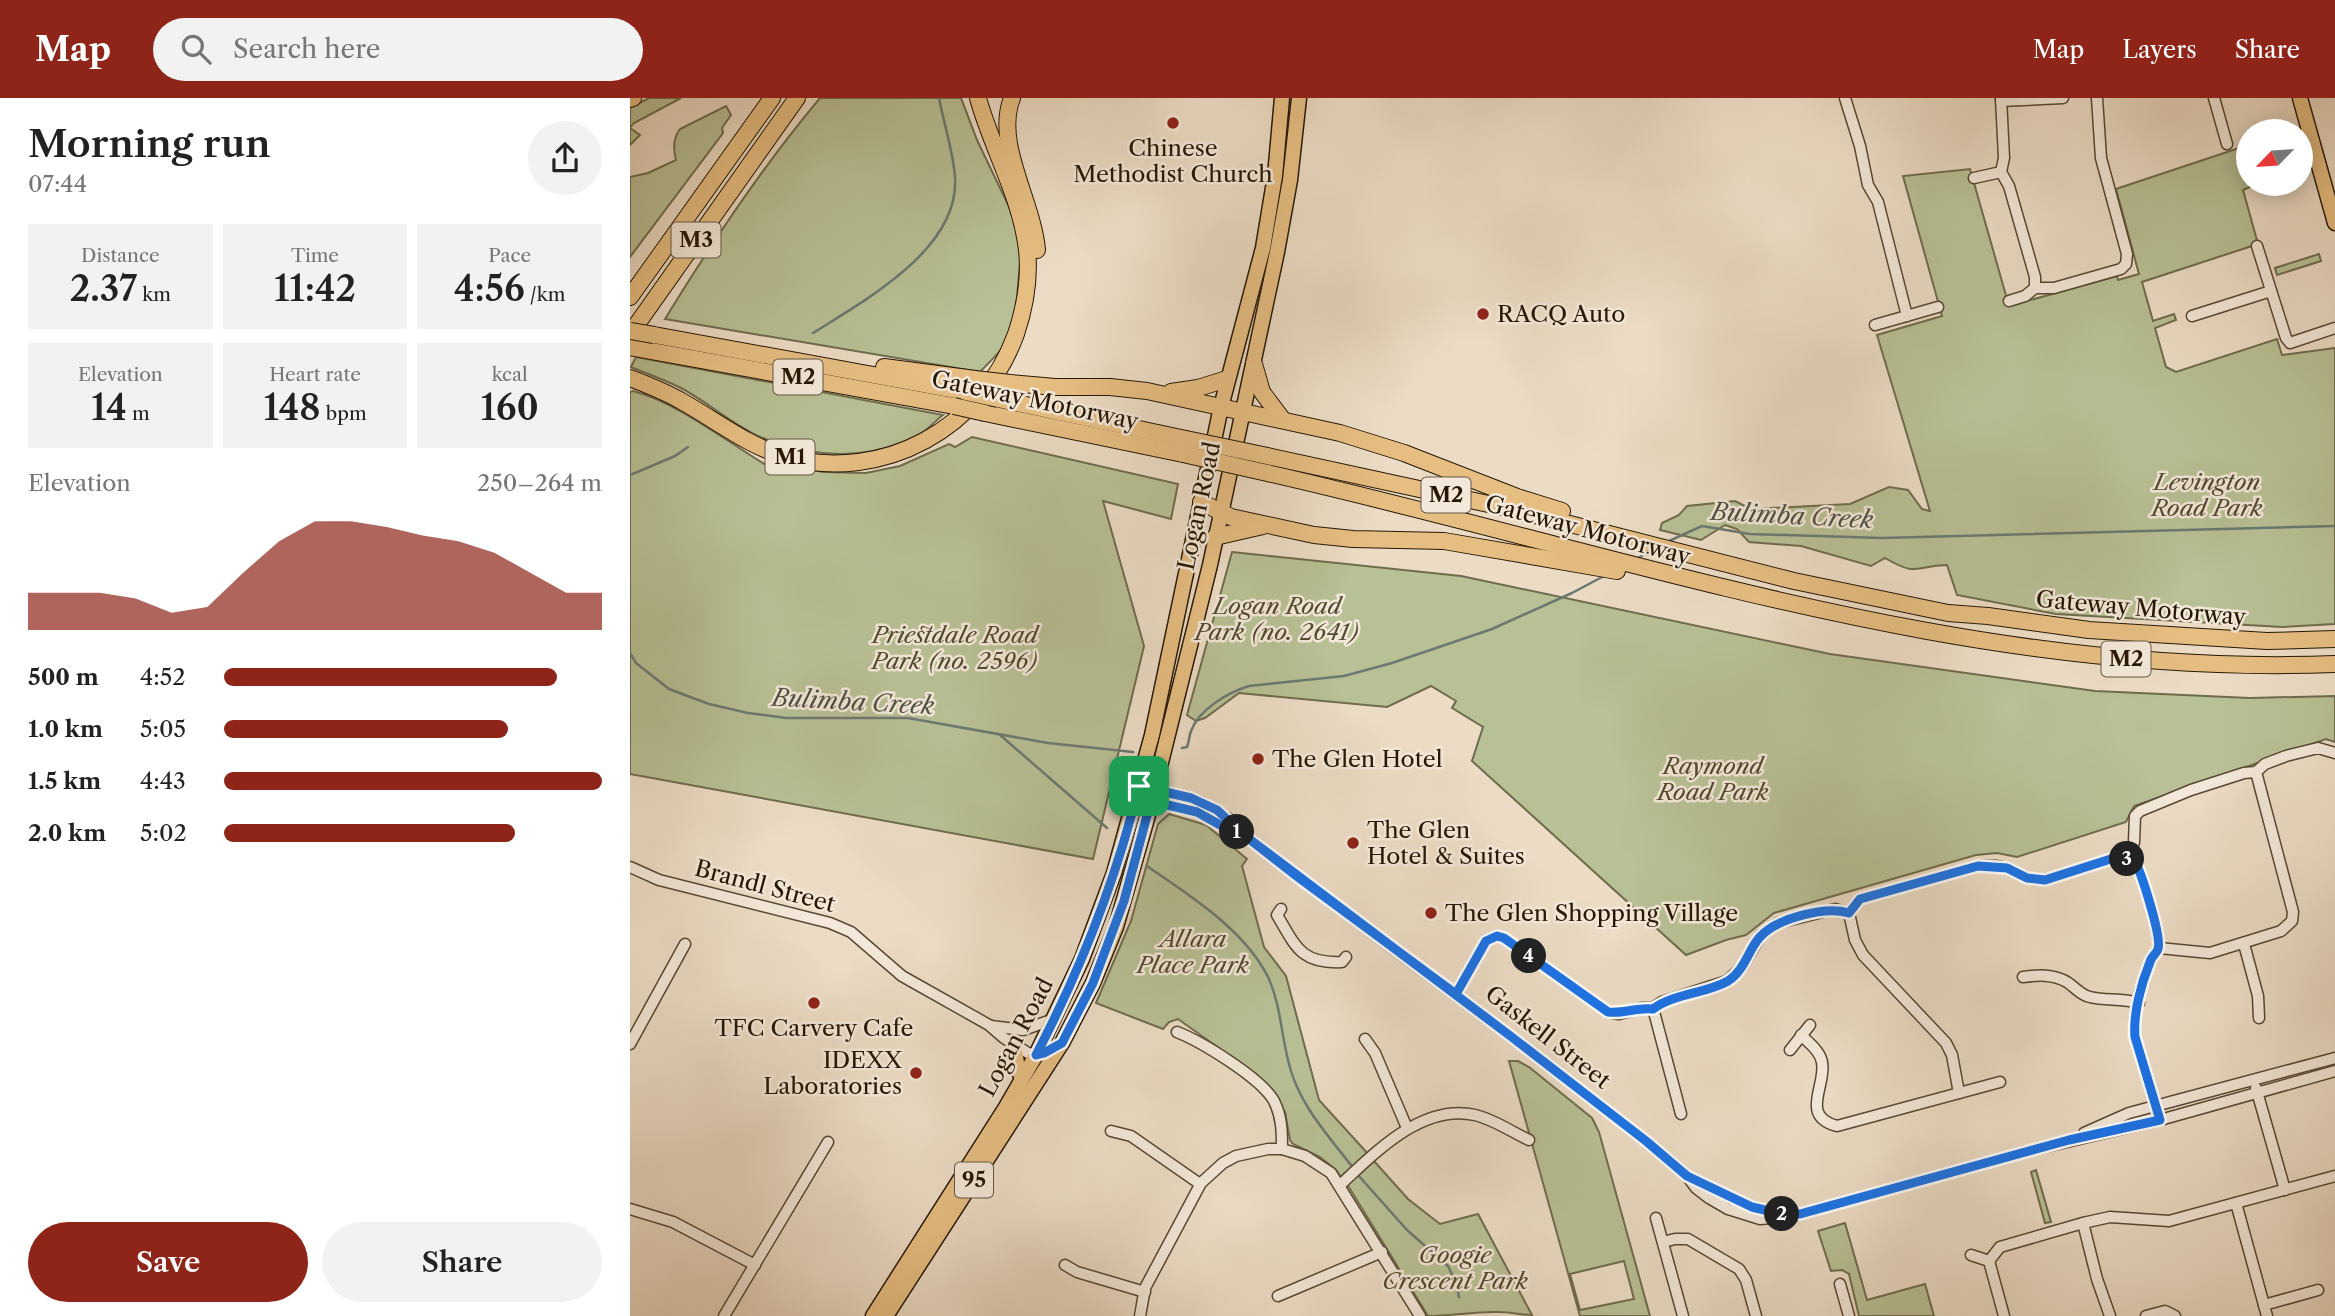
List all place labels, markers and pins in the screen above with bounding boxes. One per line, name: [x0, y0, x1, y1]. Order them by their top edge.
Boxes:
marker: Chinese Methodist Church: [1165, 115, 1181, 131]
place label: Chinese Methodist Church: [1073, 134, 1273, 188]
place label: RACQ Auto: [1497, 300, 1625, 328]
marker: RACQ Auto: [1475, 306, 1491, 322]
place label: The Glen Hotel: [1272, 745, 1443, 773]
marker: The Glen Hotel: [1250, 751, 1266, 767]
pin: [1109, 756, 1169, 816]
pin: 1: [1220, 814, 1254, 850]
place label: The Glen Hotel & Suites: [1367, 816, 1525, 870]
marker: The Glen Hotel & Suites: [1345, 835, 1361, 851]
pin: 3: [2110, 842, 2144, 876]
place label: The Glen Shopping Village: [1445, 899, 1738, 927]
marker: The Glen Shopping Village: [1423, 905, 1439, 921]
pin: 4: [1511, 938, 1546, 974]
marker: TFC Carvery Cafe: [806, 995, 822, 1011]
place label: TFC Carvery Cafe: [715, 1014, 913, 1042]
place label: IDEXX Laboratories: [763, 1046, 903, 1100]
marker: IDEXX Laboratories: [908, 1065, 924, 1081]
pin: 2: [1764, 1196, 1800, 1232]

